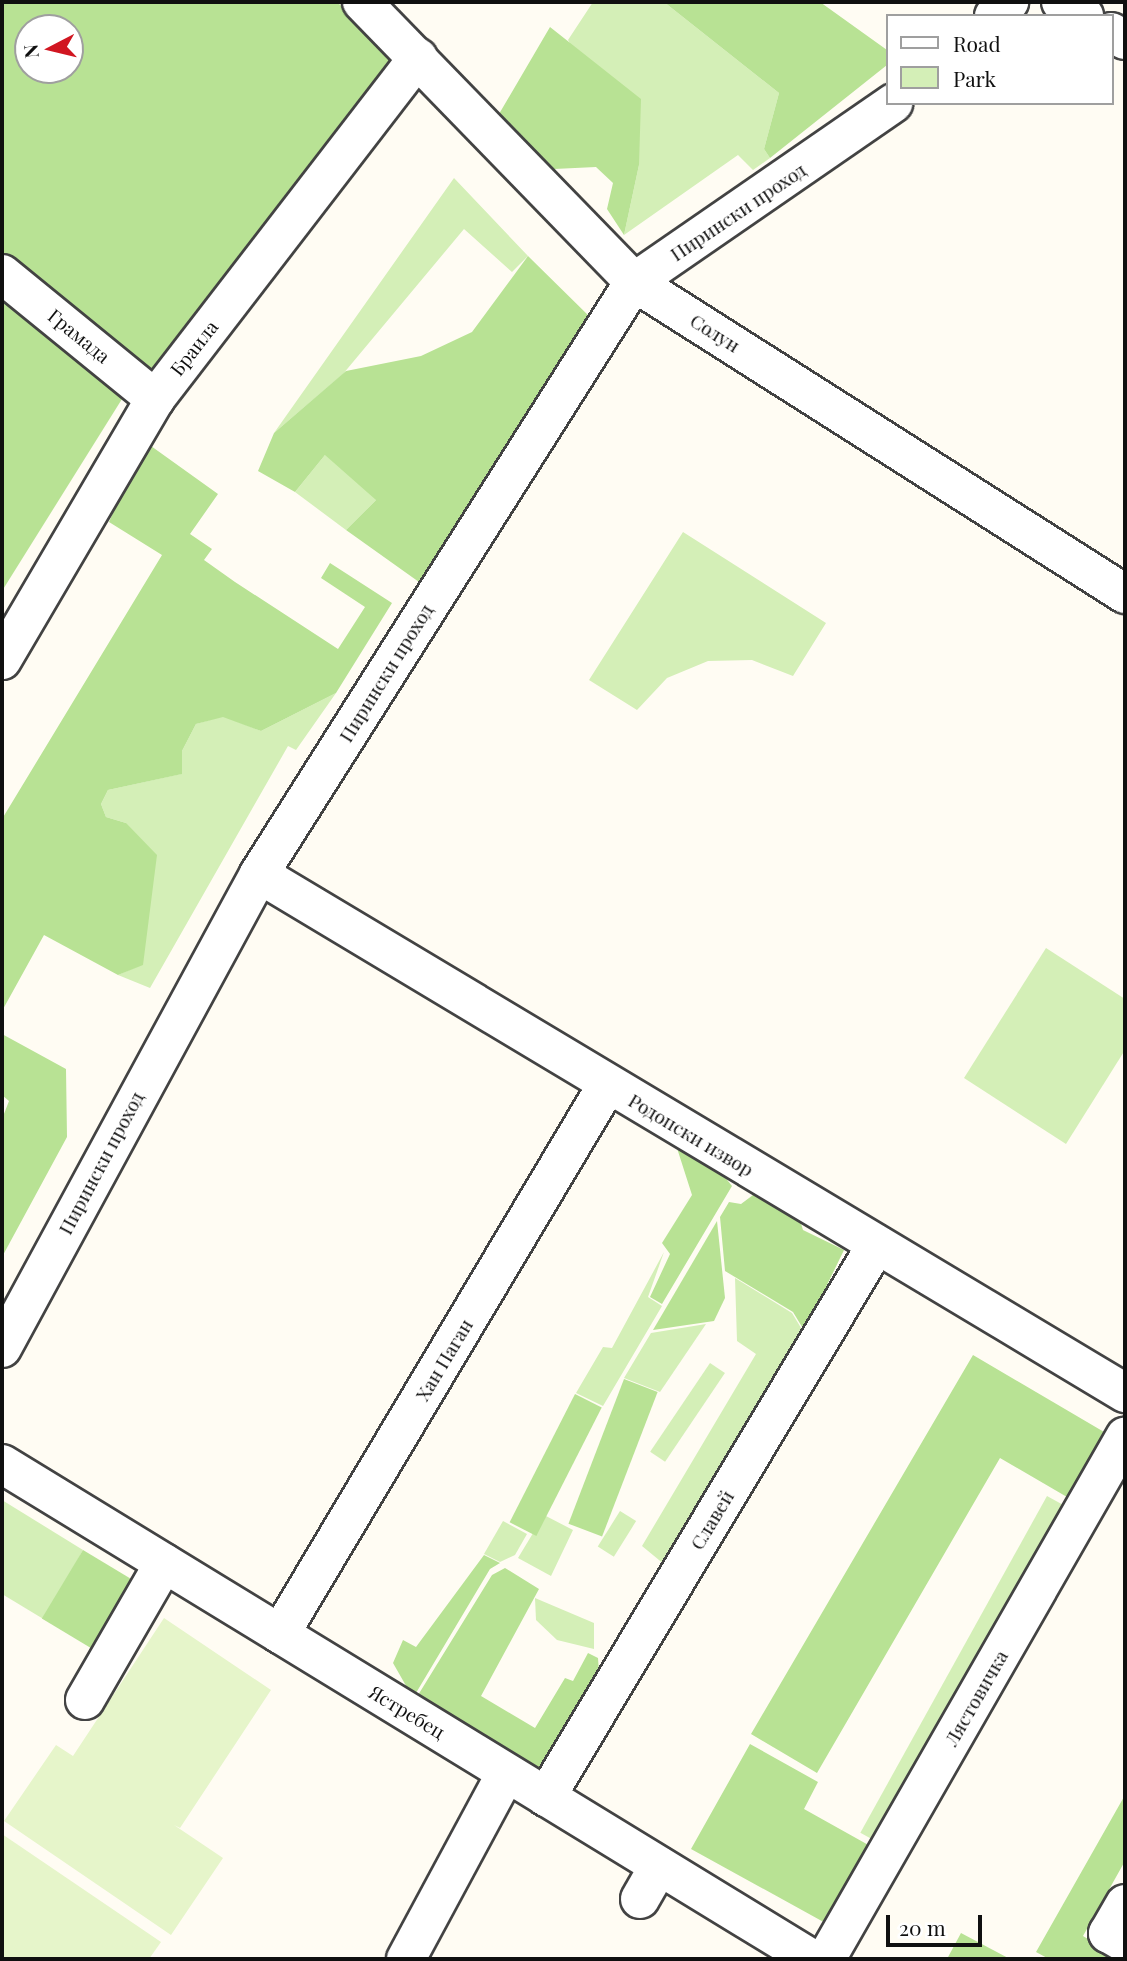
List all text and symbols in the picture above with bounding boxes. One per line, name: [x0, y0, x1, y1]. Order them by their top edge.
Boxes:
north arrow: [14, 14, 84, 84]
legend: [886, 14, 1113, 105]
text: Road: [953, 29, 1001, 57]
text: N: [16, 43, 44, 60]
text: Park: [953, 64, 996, 92]
street label: Пирински проход: [666, 158, 810, 266]
street label: Грамада: [43, 304, 115, 368]
street label: Солун: [686, 309, 744, 357]
street label: Браила: [165, 316, 223, 380]
street label: Пирински проход: [334, 600, 438, 746]
street label: Пирински проход: [54, 1088, 148, 1238]
street label: Родопски извор: [624, 1089, 758, 1181]
street label: Хан Паган: [411, 1315, 477, 1405]
street label: Славей: [685, 1486, 739, 1554]
street label: Лястовичка: [939, 1646, 1013, 1750]
street label: Ястребец: [365, 1680, 449, 1744]
scale bar: [889, 1902, 985, 1946]
text: 20 m: [899, 1913, 946, 1941]

